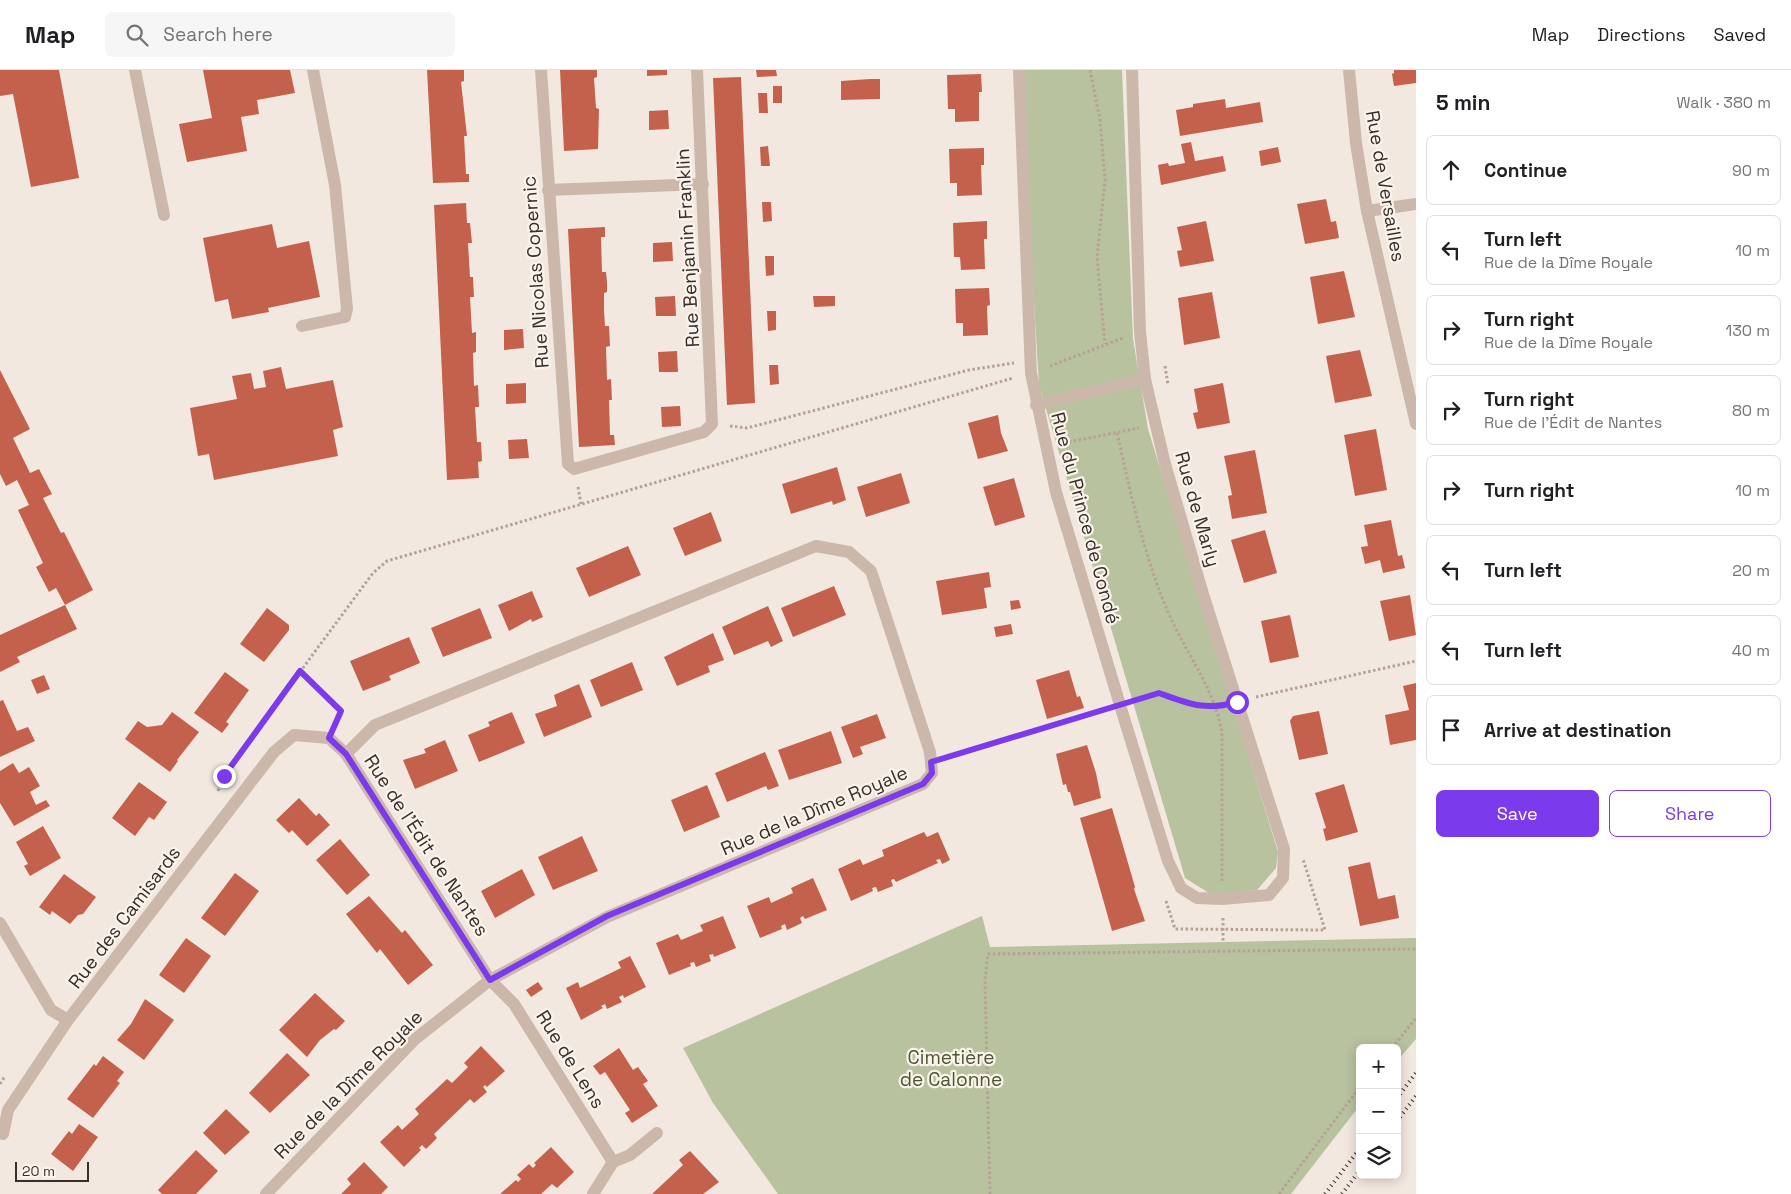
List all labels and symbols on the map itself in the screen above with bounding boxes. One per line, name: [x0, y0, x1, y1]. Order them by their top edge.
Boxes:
street label: Rue de Versailles: [1360, 108, 1411, 264]
street label: Rue Benjamin Franklin: [670, 148, 705, 348]
street label: Rue Nicolas Copernic: [516, 175, 555, 369]
street label: Rue du Prince de Condé: [1045, 409, 1126, 627]
street label: Rue de Marly: [1169, 449, 1226, 570]
route start: [1226, 691, 1249, 714]
street label: Rue de l'Édit de Nantes: [358, 750, 495, 941]
street label: Rue de la Dîme Royale: [717, 760, 911, 861]
route end: [213, 765, 236, 788]
street label: Rue des Camisards: [63, 841, 186, 994]
street label: Rue de la Dîme Royale: [269, 1005, 428, 1164]
street label: Rue de Lens: [530, 1005, 611, 1113]
park label: Cimetière de Calonne: [900, 1045, 1002, 1092]
scale bar: [15, 1159, 89, 1182]

